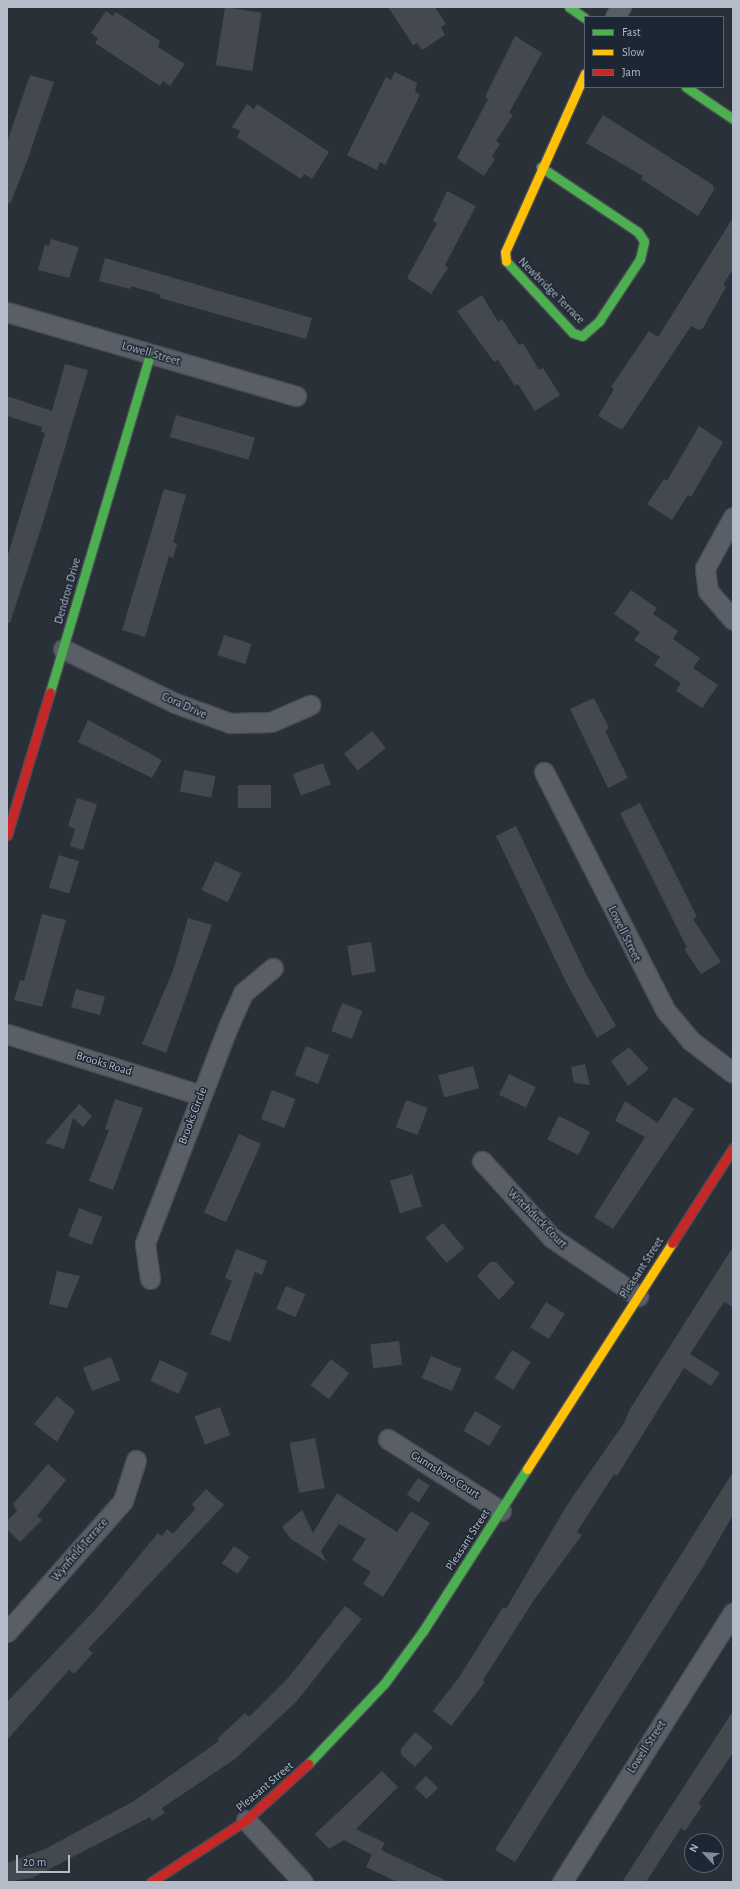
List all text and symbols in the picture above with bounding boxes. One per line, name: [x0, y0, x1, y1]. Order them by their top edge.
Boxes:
legend: [584, 16, 724, 88]
text: Fast: [622, 26, 641, 38]
text: Slow: [622, 46, 644, 58]
text: Jam: [622, 66, 641, 78]
street label: Newbridge Terrace: [515, 255, 587, 327]
street label: Lowell Street: [120, 339, 182, 369]
street label: Dendron Drive: [52, 556, 84, 626]
street label: Cora Drive: [159, 690, 209, 722]
street label: Lowell Street: [604, 904, 644, 964]
street label: Brooks Road: [74, 1049, 134, 1079]
street label: Brooks Circle: [176, 1085, 210, 1147]
street label: Witchduck Court: [504, 1186, 570, 1252]
street label: Pleasant Street: [617, 1235, 667, 1301]
street label: Gunnsboro Court: [408, 1448, 482, 1502]
street label: Pleasant Street: [443, 1507, 493, 1573]
street label: Wynfield Terrace: [49, 1515, 111, 1585]
street label: Lowell Street: [625, 1718, 669, 1776]
street label: Pleasant Street: [233, 1759, 297, 1815]
north arrow: [684, 1833, 724, 1873]
text: N: [687, 1842, 700, 1854]
scale bar: [18, 1847, 72, 1873]
text: 20 m: [23, 1856, 46, 1868]

